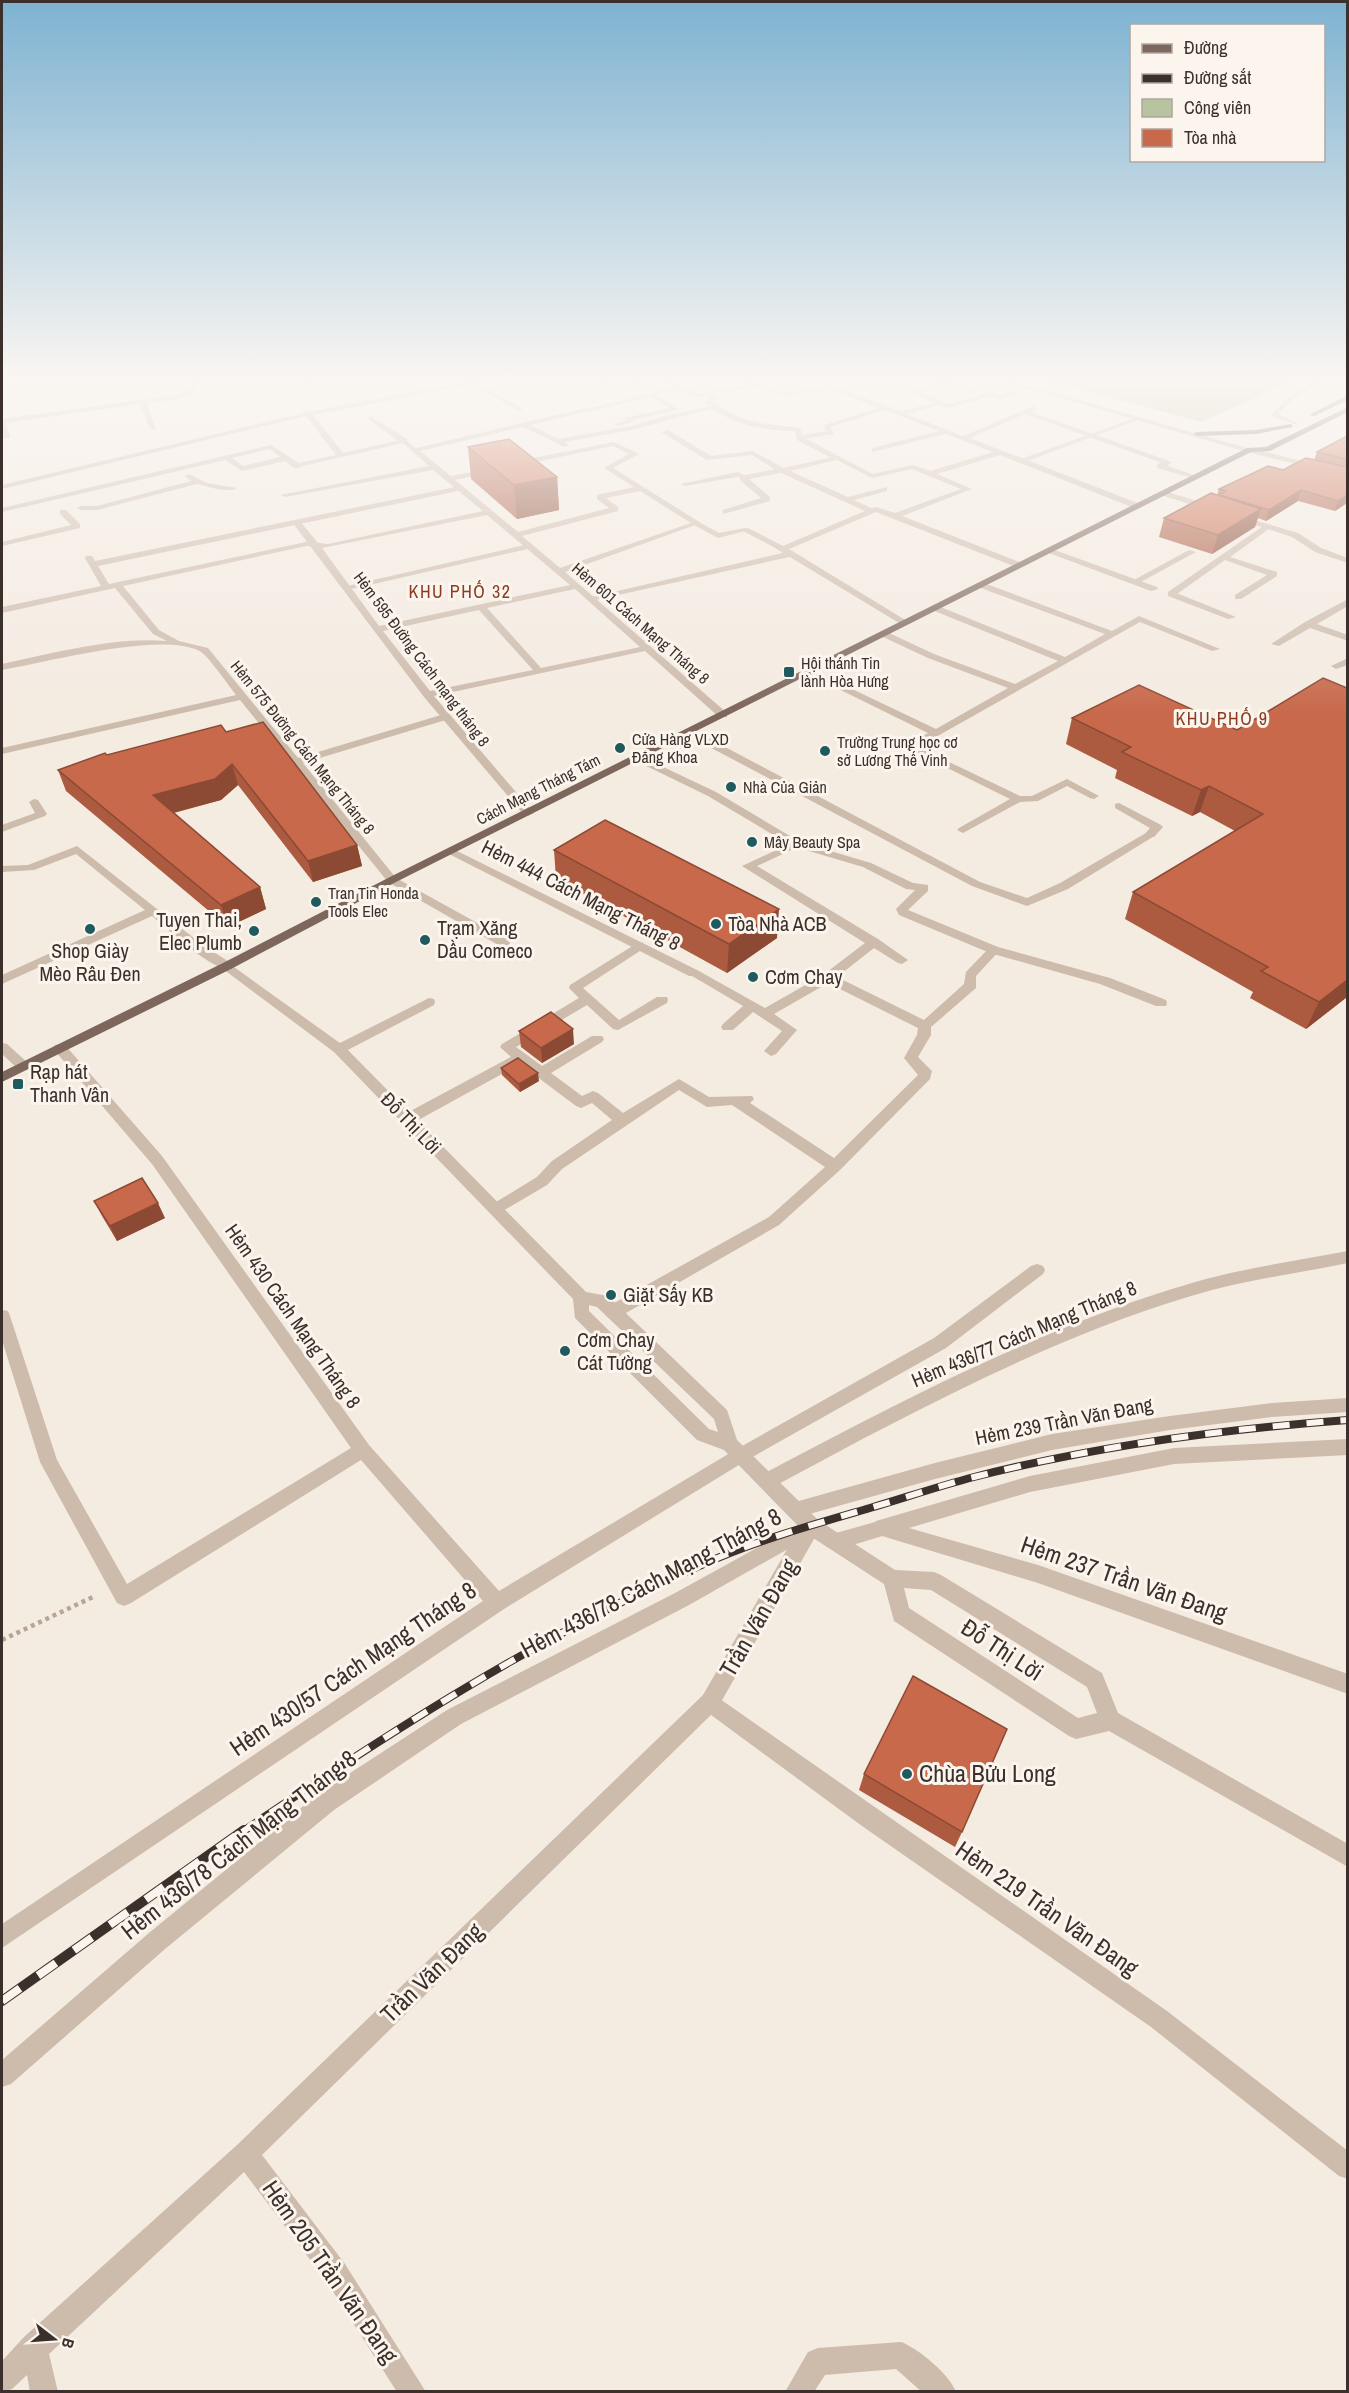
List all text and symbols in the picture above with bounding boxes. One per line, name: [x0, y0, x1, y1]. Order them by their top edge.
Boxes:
legend: [1130, 24, 1325, 162]
text: Đường: [1184, 35, 1228, 60]
text: Đường sắt: [1184, 65, 1251, 90]
text: Công viên: [1184, 95, 1251, 120]
text: Tòa nhà: [1184, 125, 1237, 150]
street label: Hẻm 601 Cách Mạng Tháng 8: [568, 557, 714, 689]
street label: Hẻm 595 Đường Cách mạng tháng 8: [349, 567, 495, 751]
district label: KHU PHỐ 32: [409, 579, 511, 604]
place label: Hội thánh Tin lành Hòa Hưng: [801, 652, 889, 692]
street label: Hẻm 575 Đường Cách Mạng Tháng 8: [226, 655, 380, 839]
marker: Hội thánh Tin lành Hòa Hưng: [782, 665, 796, 679]
district label: KHU PHỐ 9: [1175, 706, 1269, 731]
place label: Cửa Hàng VLXD Đăng Khoa: [632, 728, 729, 768]
place label: Trường Trung học cơ sở Lương Thế Vinh: [837, 731, 958, 771]
marker: Cửa Hàng VLXD Đăng Khoa: [613, 741, 627, 755]
marker: Trường Trung học cơ sở Lương Thế Vinh: [818, 744, 832, 758]
street label: Cách Mạng Tháng Tám: [472, 748, 604, 830]
place label: Nhà Của Giản: [743, 776, 827, 798]
marker: Nhà Của Giản: [724, 780, 738, 794]
place label: Mây Beauty Spa: [764, 831, 861, 853]
street label: Hẻm 444 Cách Mạng Tháng 8: [477, 833, 685, 956]
marker: Mây Beauty Spa: [745, 835, 759, 849]
place label: Tran Tin Honda Tools Elec: [328, 882, 420, 922]
marker: Tran Tin Honda Tools Elec: [309, 895, 323, 909]
place label: Tuyen Thai, Elec Plumb: [156, 906, 242, 956]
place label: Tòa Nhà ACB: [728, 910, 827, 937]
place label: Trạm Xăng Dầu Comeco: [437, 914, 533, 964]
marker: Tòa Nhà ACB: [709, 917, 723, 931]
marker: Shop Giày Mèo Râu Đen: [83, 922, 97, 936]
marker: Tuyen Thai, Elec Plumb: [247, 924, 261, 938]
marker: Trạm Xăng Dầu Comeco: [418, 933, 432, 947]
place label: Shop Giày Mèo Râu Đen: [39, 937, 141, 987]
place label: Cơm Chay: [765, 963, 843, 990]
marker: Cơm Chay: [746, 970, 760, 984]
place label: Rạp hát Thanh Vân: [30, 1058, 109, 1108]
marker: Rạp hát Thanh Vân: [11, 1077, 25, 1091]
street label: Đỗ Thị Lời: [375, 1086, 448, 1159]
street label: Hẻm 430 Cách Mạng Tháng 8: [219, 1218, 367, 1413]
street label: Hẻm 436/77 Cách Mạng Tháng 8: [907, 1274, 1141, 1393]
place label: Giặt Sấy KB: [623, 1281, 713, 1308]
marker: Giặt Sấy KB: [604, 1288, 618, 1302]
place label: Cơm Chay Cát Tường: [577, 1326, 655, 1376]
marker: Cơm Chay Cát Tường: [558, 1344, 572, 1358]
street label: Hẻm 239 Trần Văn Đang: [973, 1390, 1155, 1451]
street label: Hẻm 436/78 Cách Mạng Tháng 8: [515, 1500, 786, 1664]
street label: Hẻm 237 Trần Văn Đang: [1017, 1528, 1232, 1628]
street label: Trần Văn Ðang: [711, 1553, 805, 1682]
street label: Hẻm 430/57 Cách Mạng Tháng 8: [223, 1574, 482, 1763]
street label: Đỗ Thị Lời: [955, 1611, 1050, 1688]
street label: Hẻm 436/78 Cách Mạng Tháng 8: [114, 1742, 363, 1946]
place label: Chùa Bửu Long: [919, 1757, 1056, 1789]
marker: Chùa Bửu Long: [900, 1767, 914, 1781]
street label: Hẻm 219 Trần Văn Ðang: [950, 1833, 1145, 1983]
street label: Trần Văn Ðang: [373, 1915, 490, 2029]
street label: Hẻm 205 Trần Văn Ðang: [256, 2174, 406, 2369]
north arrow: [24, 2309, 84, 2369]
text: B: [56, 2336, 80, 2351]

